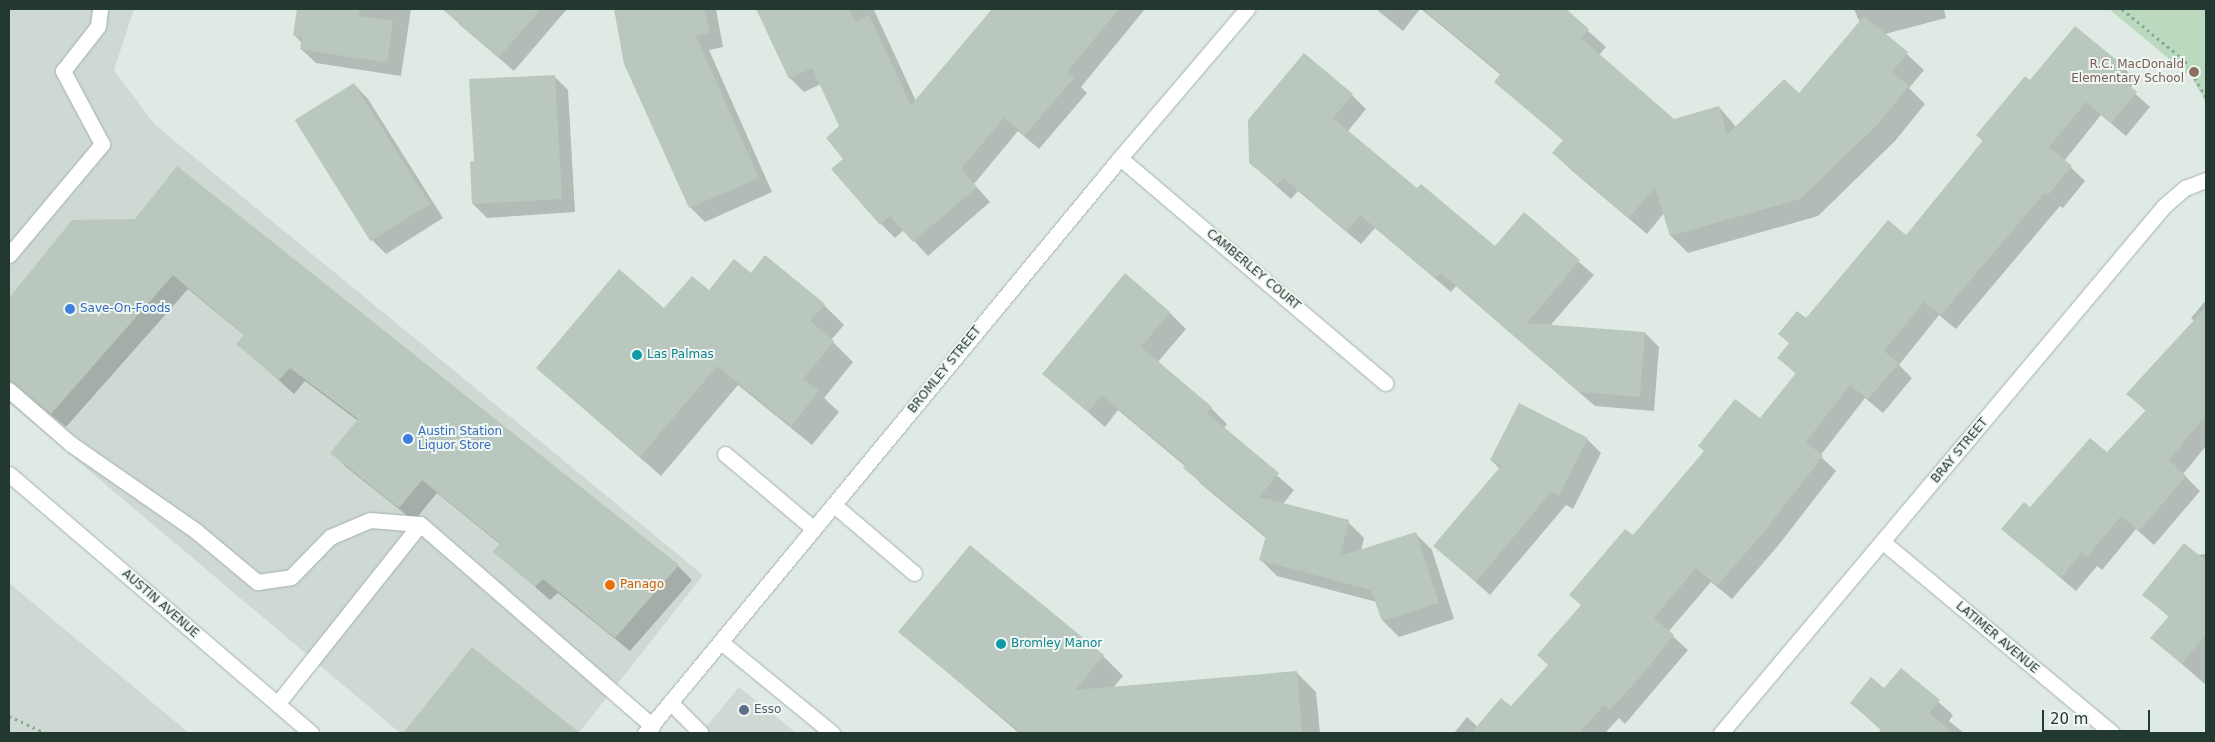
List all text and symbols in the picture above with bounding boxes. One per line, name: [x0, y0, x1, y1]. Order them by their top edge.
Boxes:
place label: R.C. MacDonald Elementary School: [2071, 58, 2184, 86]
marker: R.C. MacDonald Elementary School: [2188, 66, 2200, 78]
street label: CAMBERLEY COURT: [1203, 227, 1303, 313]
place label: Save-On-Foods: [80, 302, 171, 316]
marker: Save-On-Foods: [64, 303, 76, 315]
street label: BROMLEY STREET: [906, 324, 984, 416]
place label: Las Palmas: [647, 348, 714, 362]
marker: Las Palmas: [631, 349, 643, 361]
street label: BRAY STREET: [1929, 416, 1991, 486]
place label: Austin Station Liquor Store: [418, 425, 502, 453]
marker: Austin Station Liquor Store: [402, 433, 414, 445]
street label: AUSTIN AVENUE: [119, 567, 201, 641]
place label: Panago: [620, 578, 664, 592]
marker: Panago: [604, 579, 616, 591]
street label: LATIMER AVENUE: [1953, 599, 2041, 677]
place label: Bromley Manor: [1011, 637, 1102, 651]
marker: Bromley Manor: [995, 638, 1007, 650]
scale bar: [2045, 700, 2152, 732]
place label: Esso: [754, 703, 781, 717]
marker: Esso: [738, 704, 750, 716]
text: 20 m: [2050, 710, 2088, 728]

